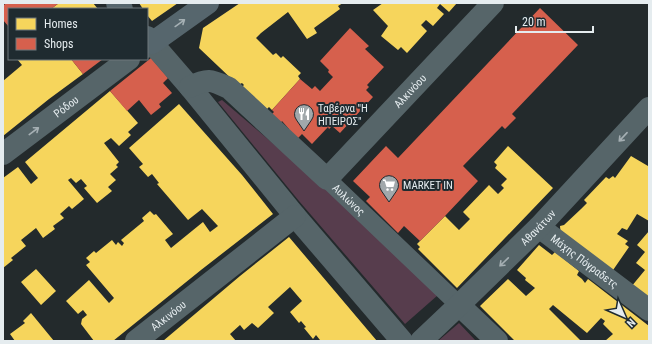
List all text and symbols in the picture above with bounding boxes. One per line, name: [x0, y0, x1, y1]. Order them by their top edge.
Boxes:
legend: [8, 8, 148, 60]
scale bar: [516, 8, 593, 34]
text: 20 m: [522, 15, 546, 29]
text: Homes: [44, 17, 78, 31]
one-way arrow: [174, 19, 185, 27]
text: Shops: [44, 37, 73, 51]
street label: Αλκινόου: [391, 72, 429, 111]
street label: Ρόδου: [51, 93, 81, 120]
place label: Ταβέρνα "Η ΗΠΕΙΡΟΣ": [318, 102, 368, 128]
restaurant icon: Ταβέρνα "Η ΗΠΕΙΡΟΣ": [293, 103, 315, 131]
one-way arrow: [29, 127, 40, 135]
one-way arrow: [618, 132, 627, 142]
supermarket icon: MARKET IN: [378, 174, 400, 202]
place label: MARKET IN: [403, 179, 453, 192]
street label: Αυλώνος: [330, 181, 368, 218]
street label: Αθανάτων: [518, 207, 558, 248]
street label: Μάχης Πόγραδετς: [548, 232, 621, 291]
one-way arrow: [499, 257, 509, 266]
north arrow: [604, 296, 644, 336]
street label: Αλκινόου: [148, 298, 188, 334]
text: N: [624, 316, 638, 330]

